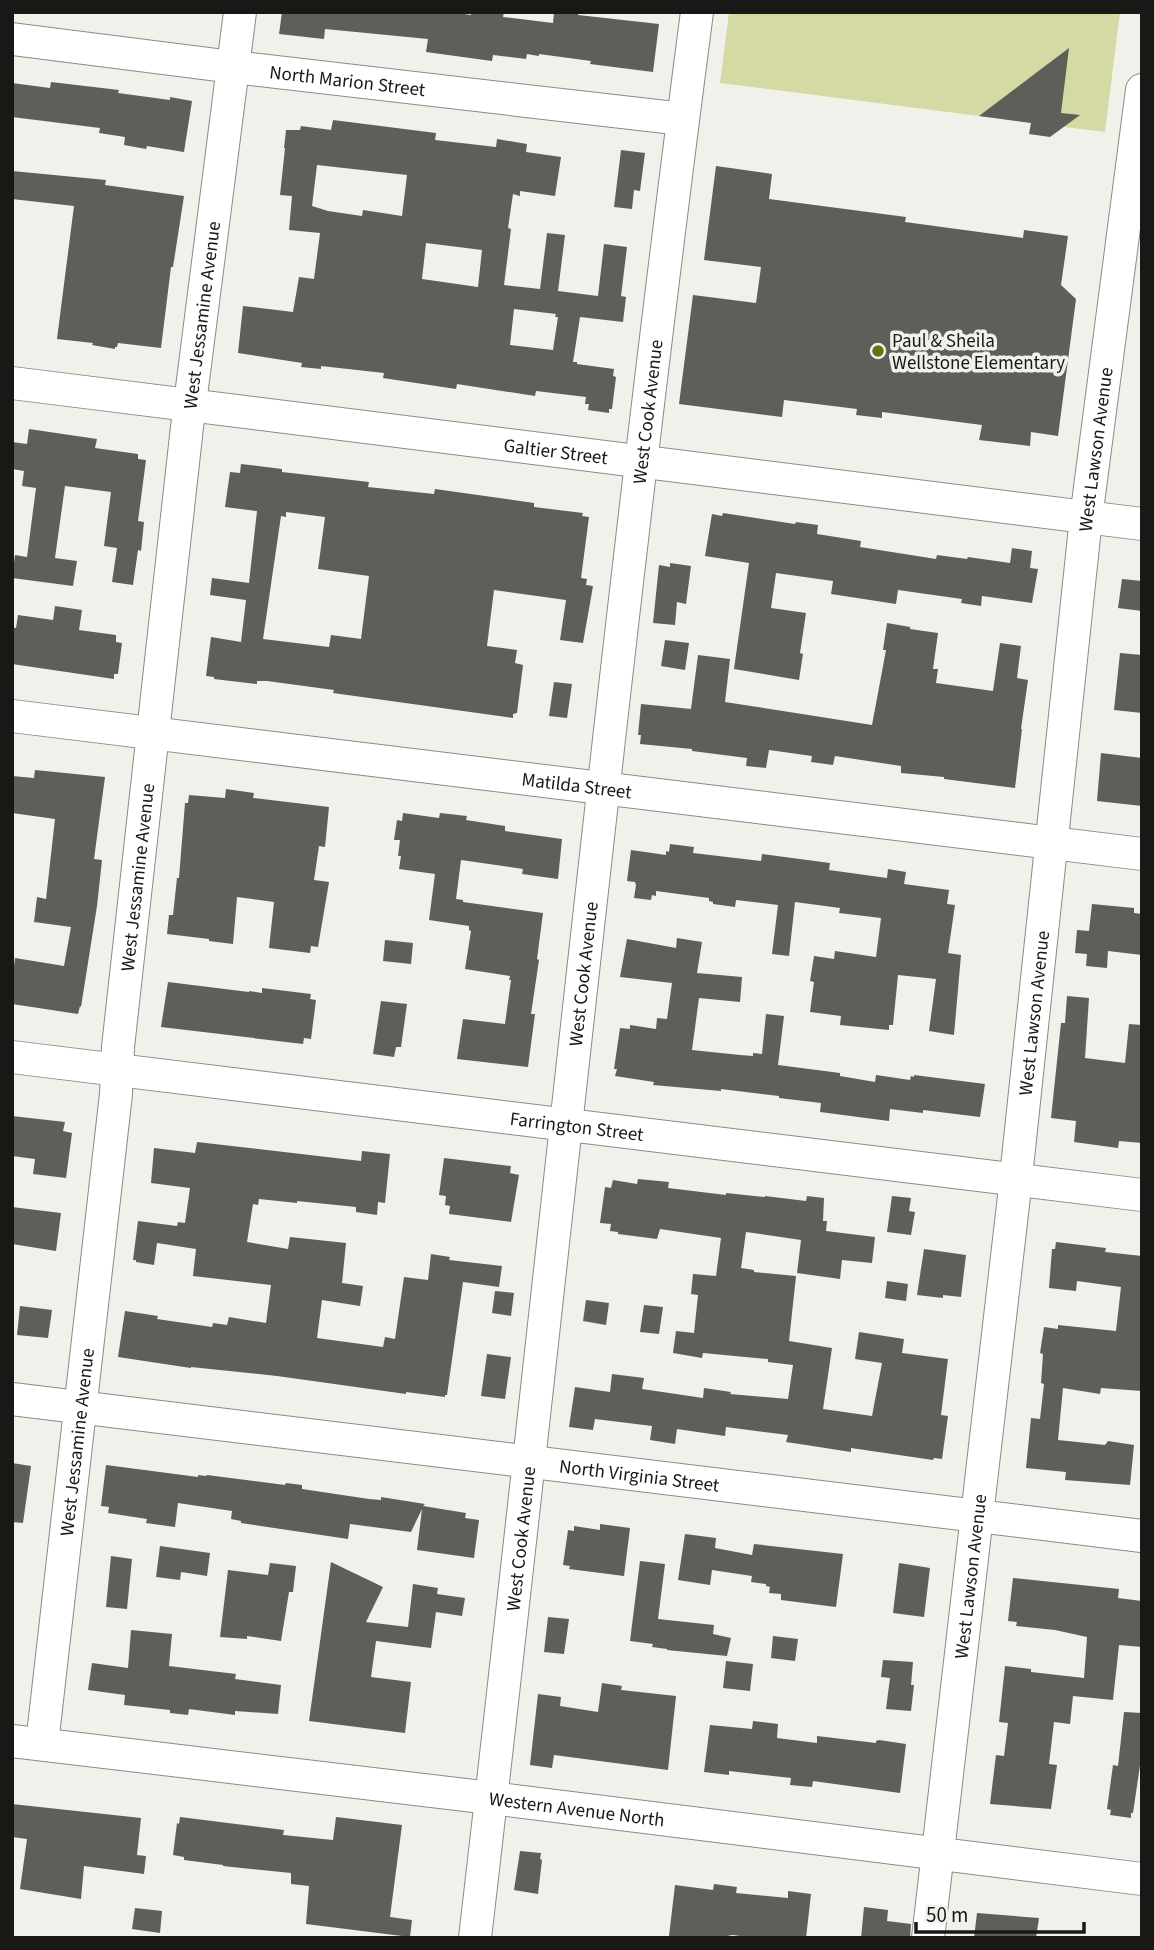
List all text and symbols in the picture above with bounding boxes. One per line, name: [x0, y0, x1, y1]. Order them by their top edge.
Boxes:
street label: North Marion Street: [268, 59, 427, 104]
street label: West Jessamine Avenue: [177, 220, 228, 411]
place label: Paul & Sheila Wellstone Elementary: [892, 328, 1065, 377]
street label: West Cook Avenue: [627, 338, 671, 486]
marker: Paul & Sheila Wellstone Elementary: [870, 343, 886, 359]
street label: West Lawson Avenue: [1073, 366, 1121, 533]
street label: Galtier Street: [502, 432, 610, 472]
street label: Matilda Street: [520, 766, 634, 807]
street label: West Jessamine Avenue: [115, 782, 162, 973]
street label: West Cook Avenue: [563, 900, 606, 1048]
street label: West Lawson Avenue: [1013, 929, 1057, 1097]
street label: Farrington Street: [508, 1106, 646, 1149]
street label: West Jessamine Avenue: [54, 1347, 102, 1538]
street label: North Virginia Street: [558, 1453, 721, 1500]
street label: West Cook Avenue: [500, 1465, 543, 1613]
street label: West Lawson Avenue: [948, 1493, 994, 1661]
street label: Western Avenue North: [487, 1786, 666, 1834]
scale bar: [916, 1890, 1084, 1934]
text: 50 m: [926, 1900, 968, 1930]

